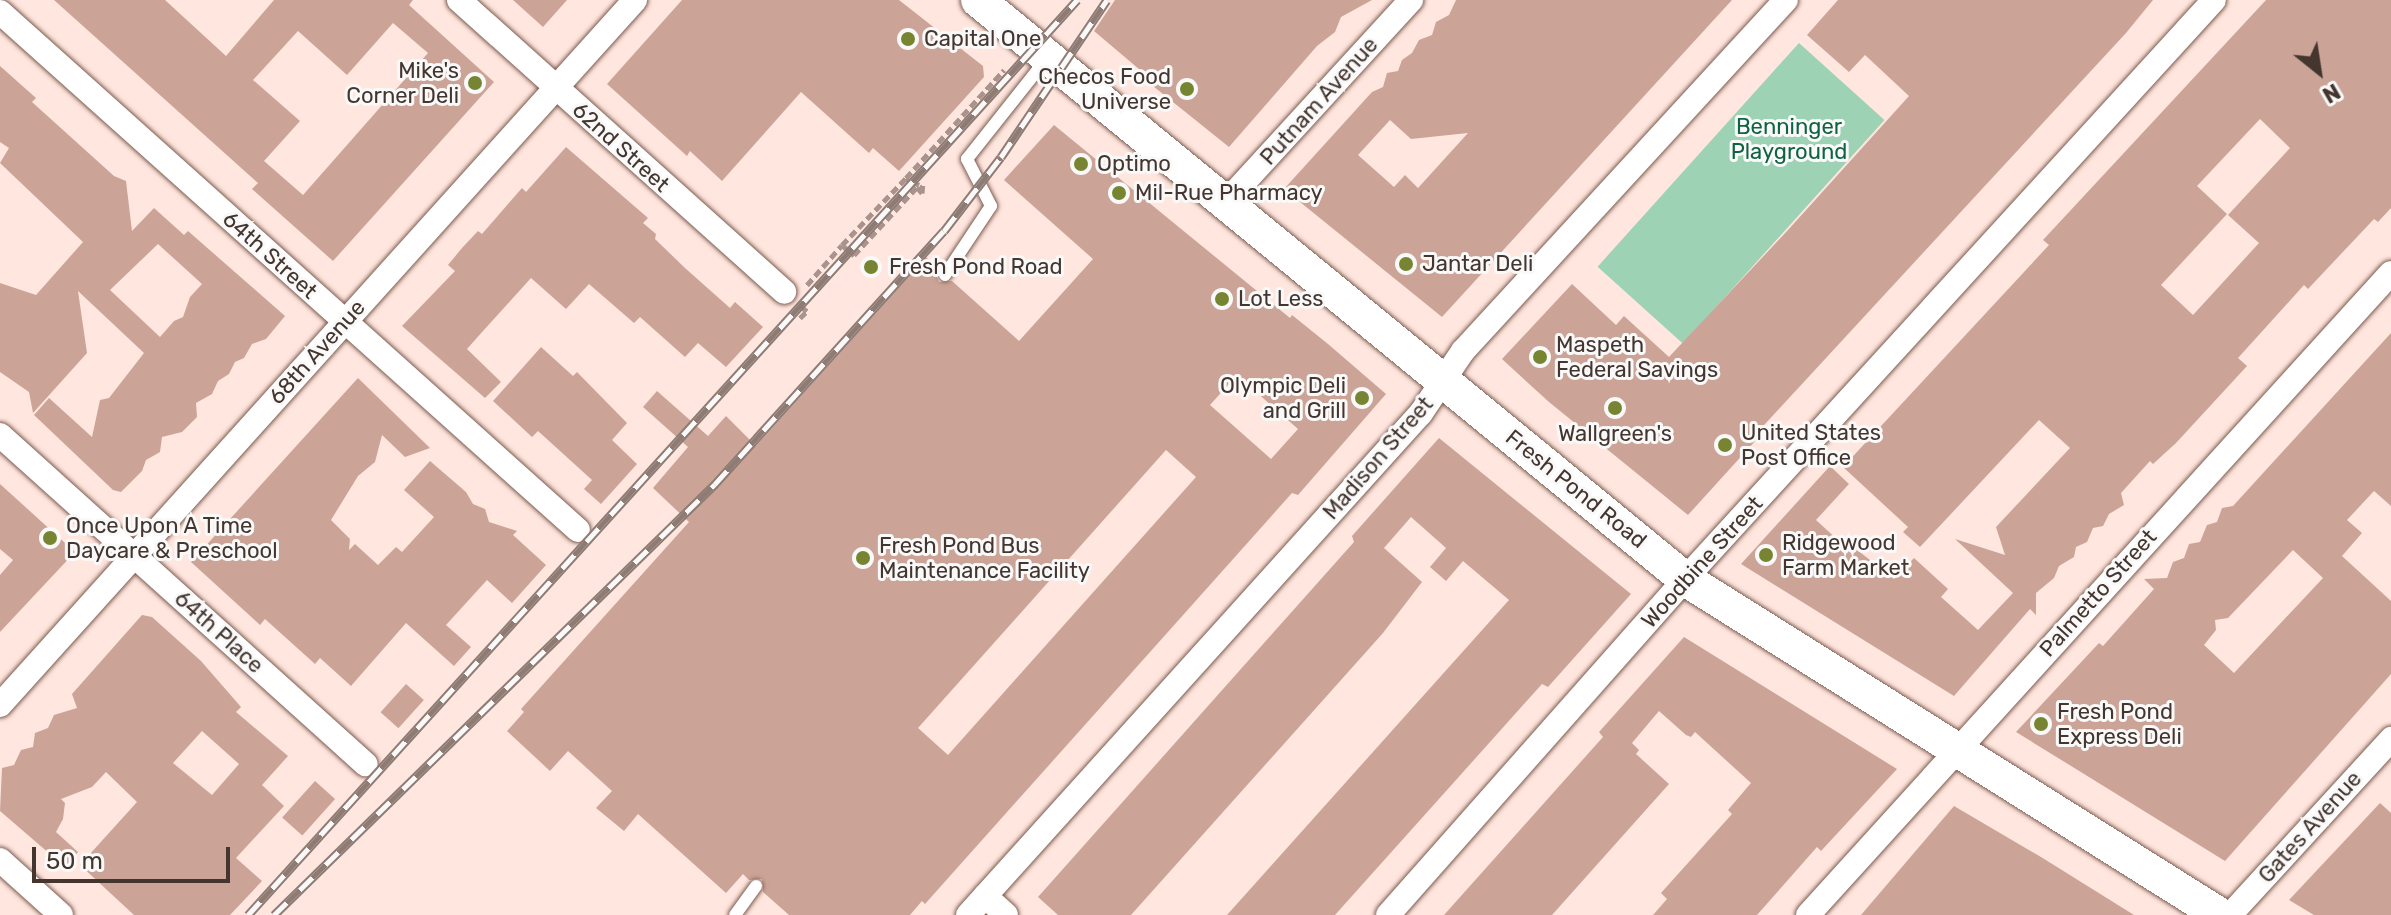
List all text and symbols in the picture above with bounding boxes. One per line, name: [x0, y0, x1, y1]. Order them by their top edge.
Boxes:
place label: Capital One: [924, 26, 1041, 52]
marker: Capital One: [899, 30, 917, 48]
street label: Putnam Avenue: [1255, 31, 1383, 171]
north arrow: [2279, 32, 2359, 112]
place label: Mike's Corner Deli: [346, 57, 459, 108]
place label: Checos Food Universe: [1038, 63, 1171, 114]
marker: Mike's Corner Deli: [466, 74, 484, 92]
text: N: [2318, 78, 2345, 109]
marker: Checos Food Universe: [1178, 80, 1196, 98]
street label: 62nd Street: [567, 97, 675, 197]
park label: Benninger Playground: [1731, 113, 1847, 164]
place label: Optimo: [1097, 151, 1171, 177]
marker: Optimo: [1072, 155, 1090, 173]
place label: Mil-Rue Pharmacy: [1135, 180, 1323, 206]
marker: Mil-Rue Pharmacy: [1110, 184, 1128, 202]
street label: 64th Street: [217, 206, 323, 304]
place label: Jantar Deli: [1422, 251, 1534, 277]
place label: Fresh Pond Road: [889, 254, 1063, 280]
marker: Jantar Deli: [1397, 255, 1415, 273]
marker: Fresh Pond Road: [860, 256, 882, 278]
place label: Lot Less: [1238, 286, 1324, 312]
marker: Lot Less: [1213, 290, 1231, 308]
street label: 68th Avenue: [263, 294, 371, 410]
place label: Maspeth Federal Savings: [1556, 331, 1718, 382]
marker: Maspeth Federal Savings: [1531, 348, 1549, 366]
place label: Olympic Deli and Grill: [1220, 372, 1346, 424]
marker: Olympic Deli and Grill: [1353, 389, 1371, 407]
street label: Madison Street: [1317, 391, 1439, 525]
marker: Wallgreen's: [1606, 399, 1624, 417]
place label: United States Post Office: [1741, 419, 1881, 470]
place label: Wallgreen's: [1558, 421, 1672, 447]
street label: Fresh Pond Road: [1500, 424, 1652, 554]
marker: United States Post Office: [1716, 436, 1734, 454]
street label: Woodbine Street: [1636, 491, 1768, 633]
place label: Once Upon A Time Daycare & Preschool: [66, 512, 278, 564]
street label: Palmetto Street: [2034, 524, 2162, 662]
marker: Once Upon A Time Daycare & Preschool: [41, 529, 59, 547]
place label: Ridgewood Farm Market: [1782, 529, 1909, 580]
place label: Fresh Pond Bus Maintenance Facility: [879, 532, 1090, 584]
marker: Ridgewood Farm Market: [1757, 546, 1775, 564]
marker: Fresh Pond Bus Maintenance Facility: [854, 549, 872, 567]
street label: 64th Place: [169, 585, 269, 679]
place label: Fresh Pond Express Deli: [2057, 698, 2182, 750]
marker: Fresh Pond Express Deli: [2032, 715, 2050, 733]
street label: Gates Avenue: [2253, 766, 2367, 888]
scale bar: [36, 831, 234, 881]
text: 50 m: [46, 847, 103, 875]

